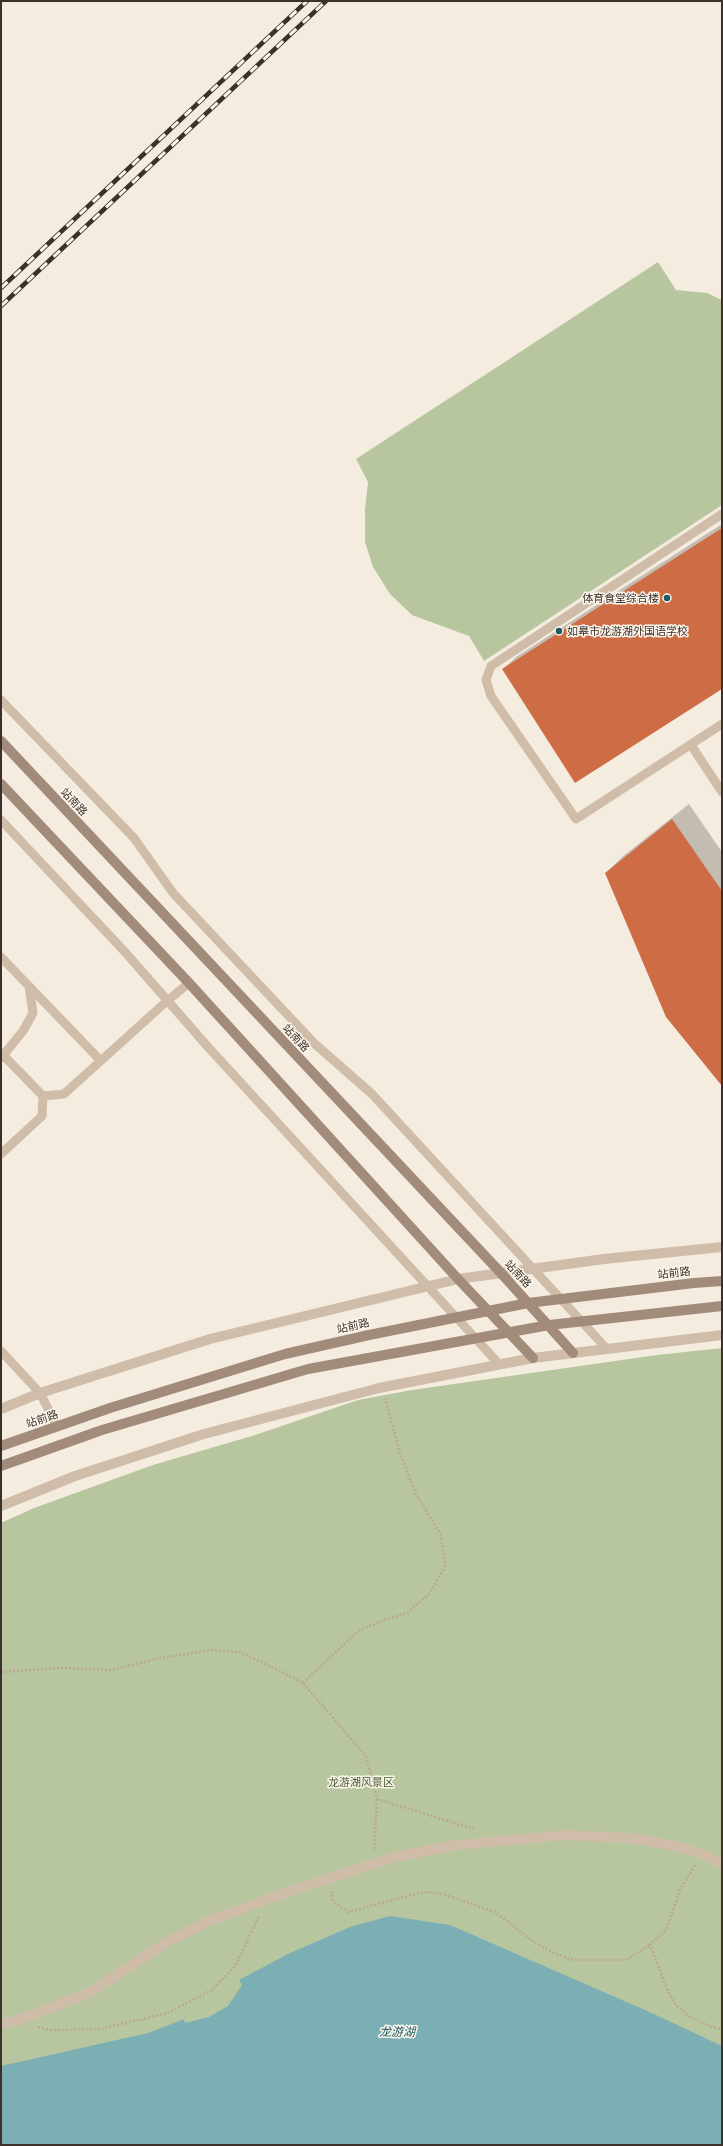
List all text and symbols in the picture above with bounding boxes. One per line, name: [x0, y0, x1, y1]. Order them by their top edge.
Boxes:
place label: 体育食堂综合楼: [582, 591, 659, 605]
marker: 体育食堂综合楼: [662, 593, 672, 603]
place label: 如皋市龙游湖外国语学校: [567, 624, 688, 638]
marker: 如皋市龙游湖外国语学校: [554, 626, 564, 636]
street label: 站南路: [58, 785, 90, 819]
street label: 站南路: [280, 1021, 312, 1055]
street label: 站南路: [502, 1257, 534, 1291]
street label: 站前路: [657, 1264, 691, 1282]
street label: 站前路: [335, 1316, 371, 1336]
street label: 站前路: [24, 1407, 60, 1431]
park label: 龙游湖风景区: [328, 1775, 394, 1789]
water label: 龙游湖: [379, 2025, 415, 2039]

